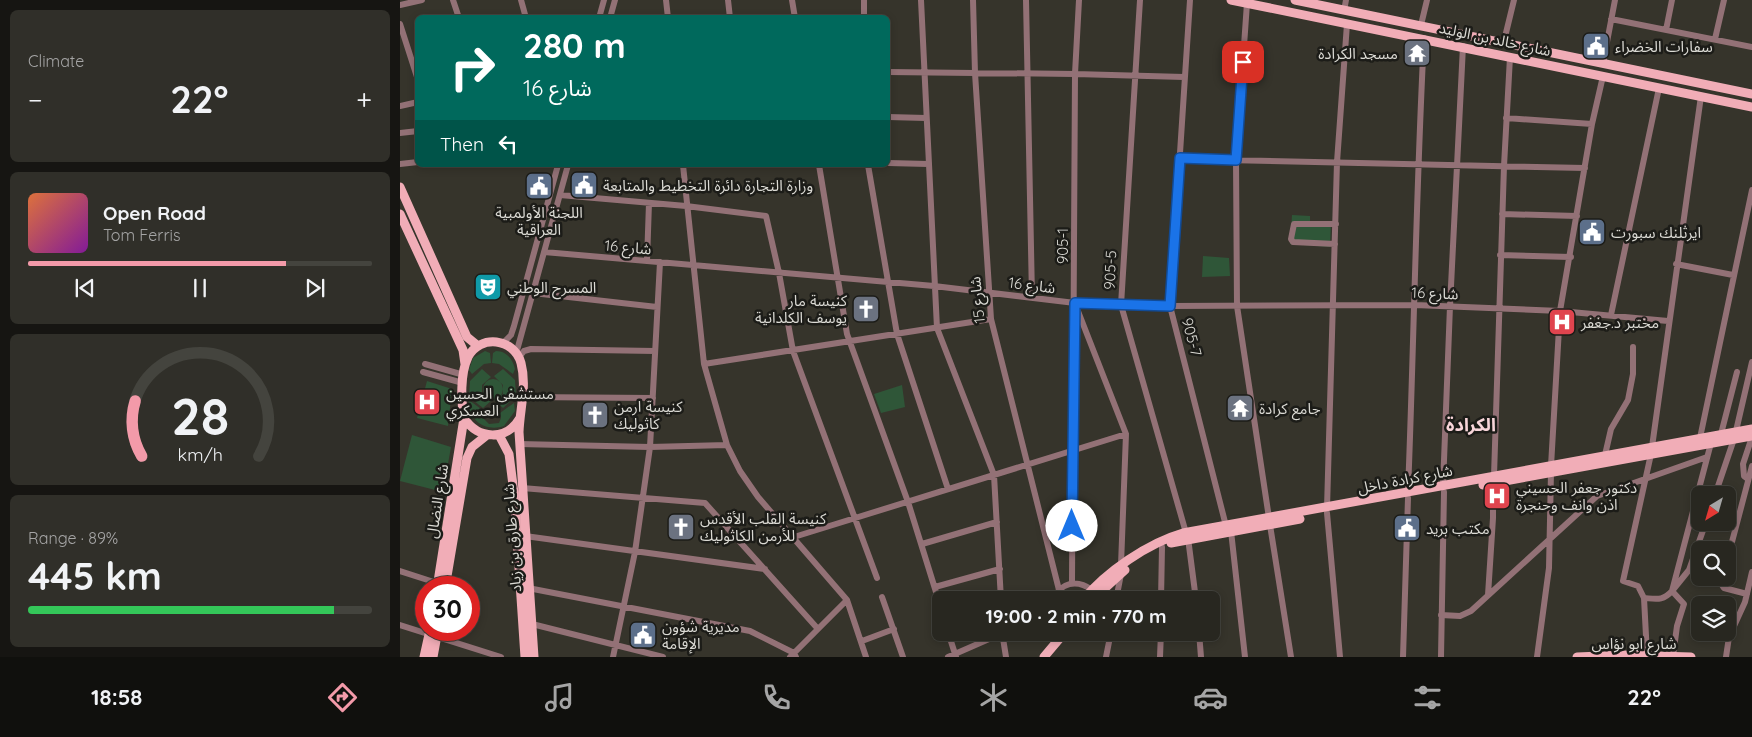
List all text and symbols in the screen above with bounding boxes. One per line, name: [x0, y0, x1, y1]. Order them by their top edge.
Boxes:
street label: شارع خالد بن الوليد: [1437, 18, 1553, 63]
text: 280 m: [523, 23, 626, 67]
public building icon: سفارات الخضراء: [1581, 31, 1611, 61]
icon: right: [440, 35, 505, 100]
place label: سفارات الخضراء: [1615, 37, 1713, 56]
temple icon: مسجد الكرادة: [1402, 38, 1432, 68]
pin: [1222, 41, 1264, 83]
place label: مسجد الكرادة: [1318, 44, 1398, 63]
icon: arrive: [1229, 48, 1257, 76]
text: Climate: [28, 51, 84, 71]
text: شارع 16: [523, 74, 592, 102]
text: 22°: [170, 75, 228, 123]
text: −: [28, 82, 43, 117]
text: +: [356, 82, 372, 117]
icon: left: [494, 130, 522, 158]
text: Then: [440, 132, 484, 156]
public building icon: وزارة التجارة دائرة التخطيط والمتابعة: [569, 170, 599, 200]
public building icon: اللجنة الأولمبية العراقية: [524, 171, 554, 201]
place label: وزارة التجارة دائرة التخطيط والمتابعة: [603, 176, 813, 195]
text: Open Road: [103, 201, 206, 225]
place label: اللجنة الأولمبية العراقية: [495, 203, 583, 239]
public building icon: ايرثلنك سبورت: [1577, 217, 1607, 247]
place label: ايرثلنك سبورت: [1611, 223, 1701, 242]
text: Tom Ferris: [103, 225, 180, 245]
street label: 905-1: [1053, 228, 1072, 264]
street label: شارع 16: [604, 235, 652, 262]
street label: 905-5: [1099, 250, 1121, 290]
theatre icon: المسرح الوطني: [473, 272, 503, 302]
street label: شارع 16: [1007, 273, 1057, 300]
icon: previous: [71, 274, 99, 302]
icon: pause: [186, 274, 214, 302]
icon: next: [301, 274, 329, 302]
street label: شارع 15: [965, 275, 992, 324]
place label: المسرح الوطني: [507, 278, 596, 300]
street label: شارع 16: [1411, 283, 1459, 306]
place label: كنيسة مار يوسف الكلدانية: [755, 291, 848, 327]
church icon: كنيسة مار يوسف الكلدانية: [851, 294, 881, 324]
hospital icon: مختبر د.جغفر: [1547, 307, 1577, 337]
place label: مختبر د.جغفر: [1580, 313, 1659, 332]
street label: 905-7: [1178, 316, 1206, 359]
text: 28: [171, 383, 229, 448]
place label: مستشفى الحسين العسكري: [446, 384, 554, 422]
hospital icon: مستشفى الحسين العسكري: [412, 387, 442, 417]
temple icon: جامع كرادة: [1225, 393, 1255, 423]
place label: كنيسة ارمن كاثوليك: [614, 397, 683, 433]
place label: جامع كرادة: [1259, 399, 1321, 421]
church icon: كنيسة ارمن كاثوليك: [580, 400, 610, 430]
district label: الكرادة: [1446, 413, 1496, 436]
text: km/h: [177, 443, 223, 465]
street label: شارع كرادة داخل: [1356, 460, 1455, 500]
street label: شارع النضال: [422, 462, 455, 540]
place label: دكتور جعفر الحسيني اذن وانف وحنجرة: [1516, 478, 1637, 514]
hospital icon: دكتور جعفر الحسيني اذن وانف وحنجرة: [1482, 481, 1512, 511]
street label: شارع طارق بن زياد: [499, 483, 528, 593]
north arrow: [1691, 486, 1736, 531]
map controls: [1691, 486, 1736, 641]
position arrow: [1045, 499, 1097, 551]
place label: كنيسة القلب الأقدس للأرمن الكاثوليك: [700, 509, 827, 545]
church icon: كنيسة القلب الأقدس للأرمن الكاثوليك: [666, 512, 696, 542]
public building icon: مكتب بريد: [1392, 513, 1422, 543]
place label: مكتب بريد: [1426, 519, 1490, 538]
text: Range · 89%: [28, 528, 118, 548]
button: search: [1691, 541, 1736, 586]
text: 445 km: [28, 552, 162, 600]
speed limit sign: 30: [415, 576, 480, 641]
button: layers: [1691, 596, 1736, 641]
text: 19:00 · 2 min · 770 m: [985, 604, 1167, 628]
place label: مديرية شؤون الإقامة: [662, 617, 740, 654]
public building icon: مديرية شؤون الإقامة: [628, 620, 658, 650]
street label: شارع ابو نؤاس: [1592, 634, 1677, 656]
icon: directions: [325, 680, 360, 715]
icon: music: [542, 680, 577, 715]
icon: phone: [759, 680, 794, 715]
icon: climate: [976, 680, 1011, 715]
icon: car: [1193, 680, 1228, 715]
icon: filters: [1410, 680, 1445, 715]
text: 18:58: [91, 683, 142, 711]
text: 22°: [1627, 683, 1661, 711]

